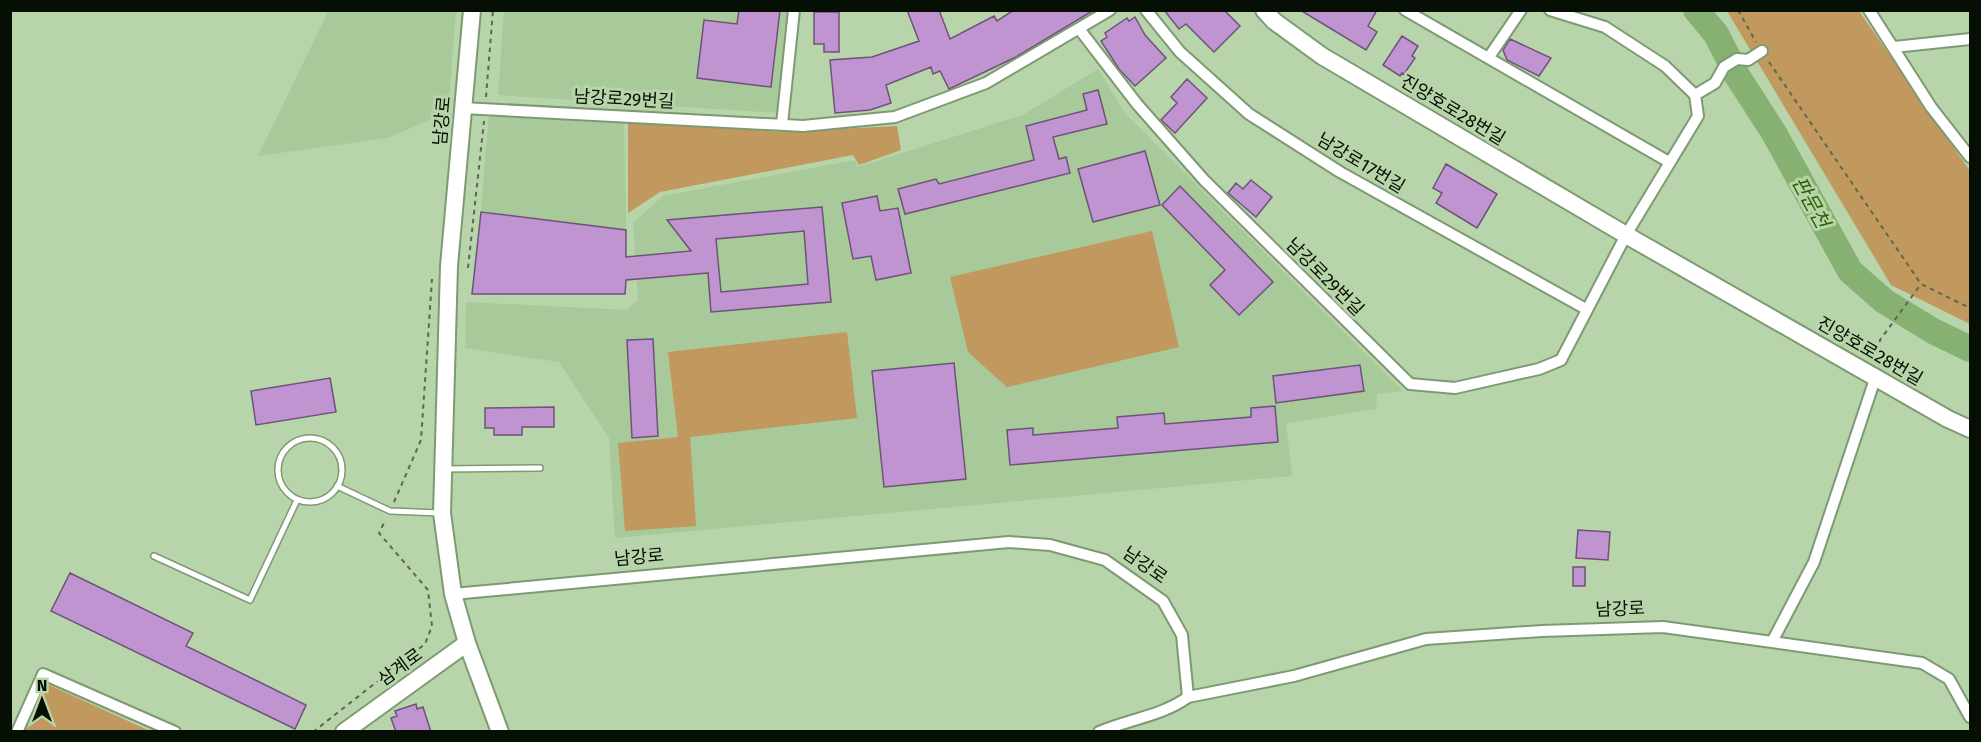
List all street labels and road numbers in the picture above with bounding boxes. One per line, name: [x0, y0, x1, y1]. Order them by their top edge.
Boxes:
street label: 진양호로28번길: [1397, 70, 1509, 150]
street label: 남강로29번길: [573, 85, 675, 113]
street label: 남강로: [429, 95, 455, 147]
street label: 남강로17번길: [1313, 128, 1409, 198]
street label: 남강로29번길: [1282, 234, 1368, 320]
street label: 진양호로28번길: [1813, 312, 1927, 390]
street label: 남강로: [1118, 542, 1172, 588]
street label: 남강로: [613, 544, 665, 570]
street label: 남강로: [1595, 597, 1645, 621]
street label: 삼계로: [373, 643, 427, 691]

